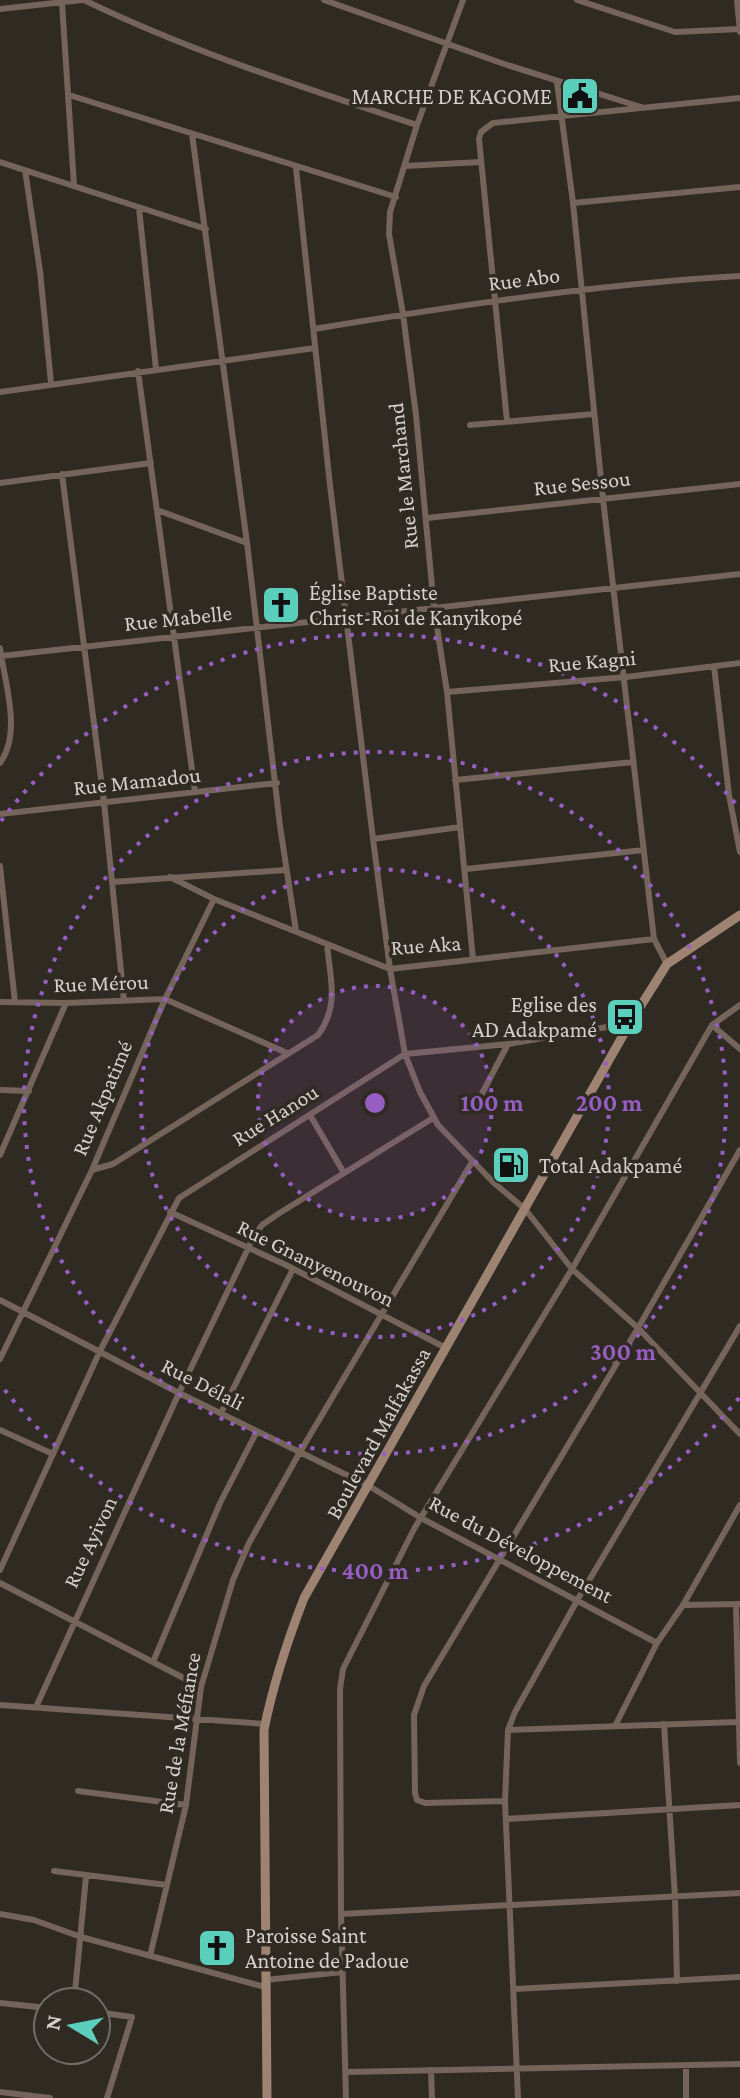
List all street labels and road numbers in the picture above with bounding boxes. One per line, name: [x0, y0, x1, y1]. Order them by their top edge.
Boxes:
street label: Rue Abo: [487, 262, 561, 296]
street label: Rue le Marchand: [383, 401, 423, 550]
street label: Rue Sessou: [532, 465, 632, 501]
street label: Rue Mabelle: [123, 600, 233, 636]
street label: Rue Kagni: [547, 645, 637, 677]
street label: Rue Mamadou: [72, 762, 202, 800]
street label: Rue Aka: [390, 930, 462, 960]
street label: Rue Mérou: [53, 969, 149, 997]
street label: Rue Akpatimé: [67, 1037, 137, 1159]
street label: Rue Hanou: [227, 1079, 323, 1151]
street label: Rue Gnanyenouvon: [233, 1214, 399, 1312]
street label: Boulevard Malfakassa: [320, 1343, 436, 1523]
street label: Rue Délali: [158, 1353, 249, 1415]
street label: Rue du Développement: [425, 1490, 618, 1608]
street label: Rue Ayivon: [58, 1492, 122, 1592]
street label: Rue de la Méfiance: [153, 1650, 205, 1816]

